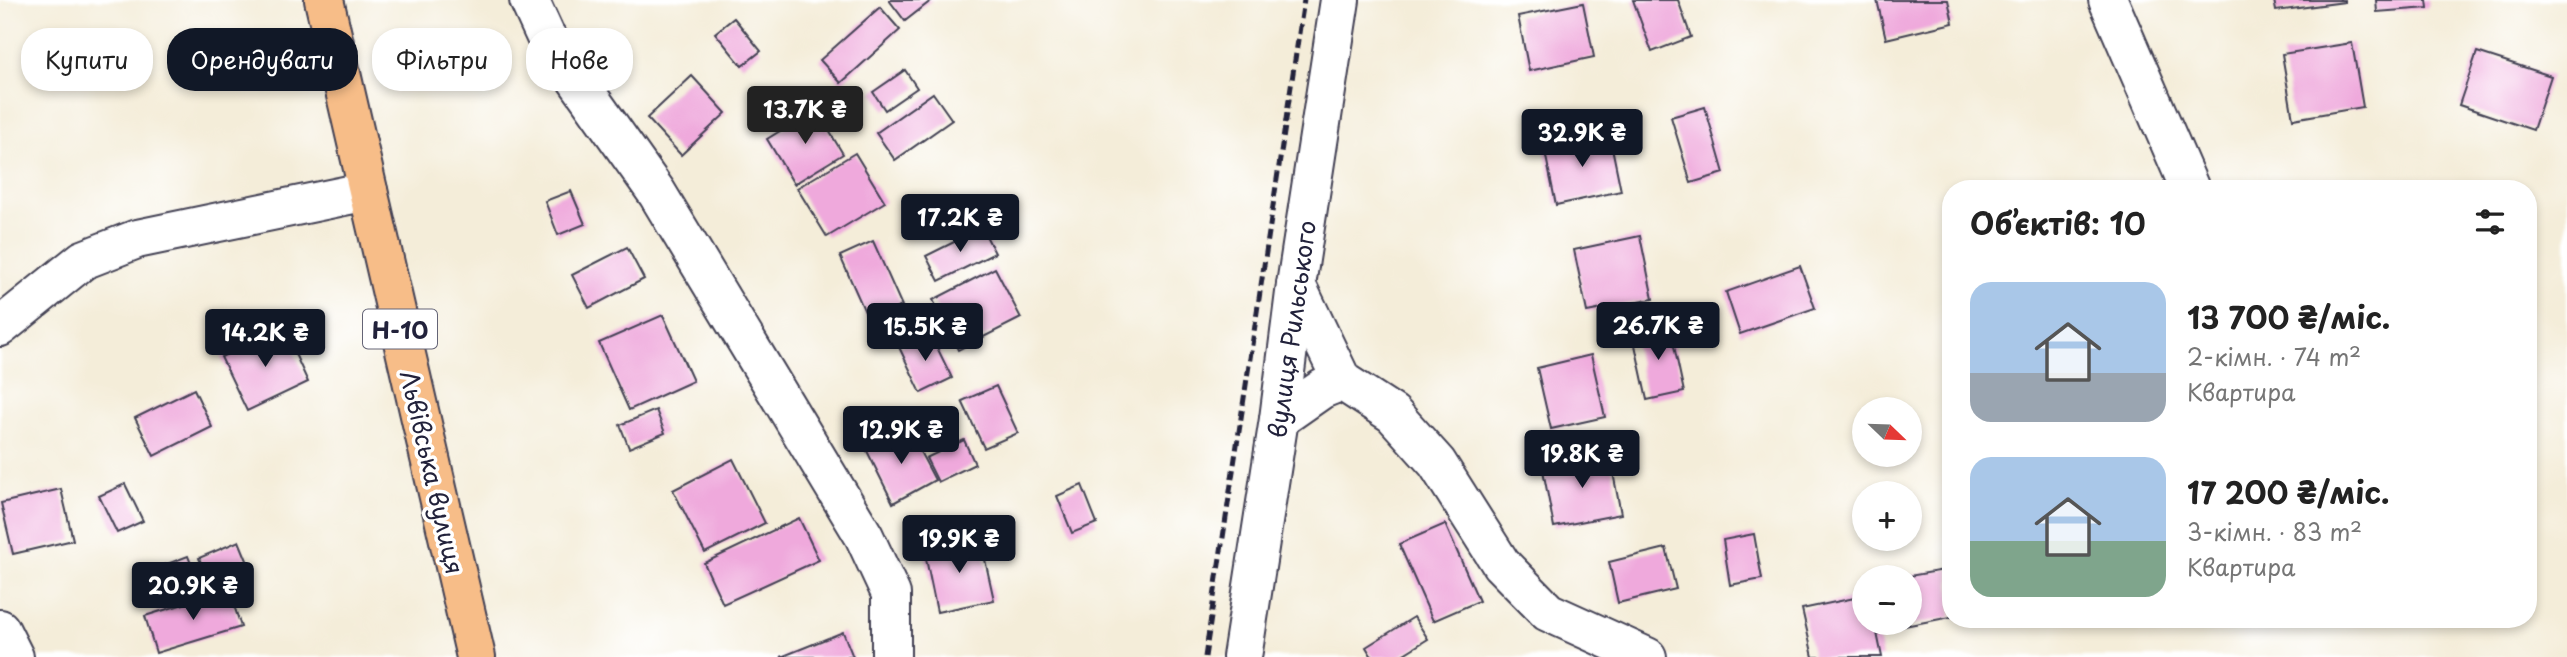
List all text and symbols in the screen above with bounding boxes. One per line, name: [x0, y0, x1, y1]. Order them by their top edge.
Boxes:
chip: Купити: [21, 28, 153, 91]
chip: Орендувати: [167, 28, 358, 91]
chip: Фільтри: [372, 28, 512, 91]
chip: Нове: [526, 28, 633, 91]
pin: 13.7K ₴: [740, 86, 870, 146]
text: 13.7K ₴: [763, 91, 847, 126]
pin: 32.9K ₴: [1517, 110, 1647, 169]
text: 32.9K ₴: [1538, 114, 1626, 149]
pin: 17.2K ₴: [895, 194, 1025, 254]
text: 17.2K ₴: [917, 199, 1003, 234]
text: Об’єктів: 10: [1970, 200, 2146, 245]
icon: filters: [2471, 203, 2509, 241]
street label: вулиця Рильського: [1258, 218, 1324, 440]
text: 13 700 ₴/міс.: [2187, 294, 2390, 339]
pin: 26.7K ₴: [1593, 302, 1723, 362]
pin: 15.5K ₴: [860, 304, 990, 363]
text: 26.7K ₴: [1613, 307, 1704, 342]
text: 15.5K ₴: [883, 308, 967, 343]
pin: 14.2K ₴: [200, 310, 330, 369]
road number: Н-10: [363, 310, 437, 348]
icon: home: [2026, 310, 2110, 394]
text: 14.2K ₴: [221, 314, 309, 349]
text: 2-кімн. · 74 m²: [2187, 339, 2361, 374]
street label: Львівська вулиця: [392, 367, 474, 577]
text: Квартира: [2187, 374, 2295, 409]
north arrow: [1852, 397, 1922, 467]
map controls: [1852, 397, 1922, 635]
pin: 12.9K ₴: [836, 406, 966, 466]
text: 12.9K ₴: [859, 411, 943, 446]
pin: 19.8K ₴: [1517, 430, 1647, 490]
text: 19.8K ₴: [1540, 435, 1624, 470]
text: 17 200 ₴/міс.: [2187, 469, 2389, 514]
button: +: [1852, 481, 1922, 551]
icon: home: [2026, 485, 2110, 569]
text: 3-кімн. · 83 m²: [2187, 514, 2362, 549]
pin: 19.9K ₴: [894, 516, 1024, 575]
text: 19.9K ₴: [918, 520, 1000, 555]
text: Квартира: [2187, 549, 2295, 584]
pin: 20.9K ₴: [128, 562, 258, 622]
button: −: [1852, 565, 1922, 635]
text: 20.9K ₴: [148, 567, 238, 602]

